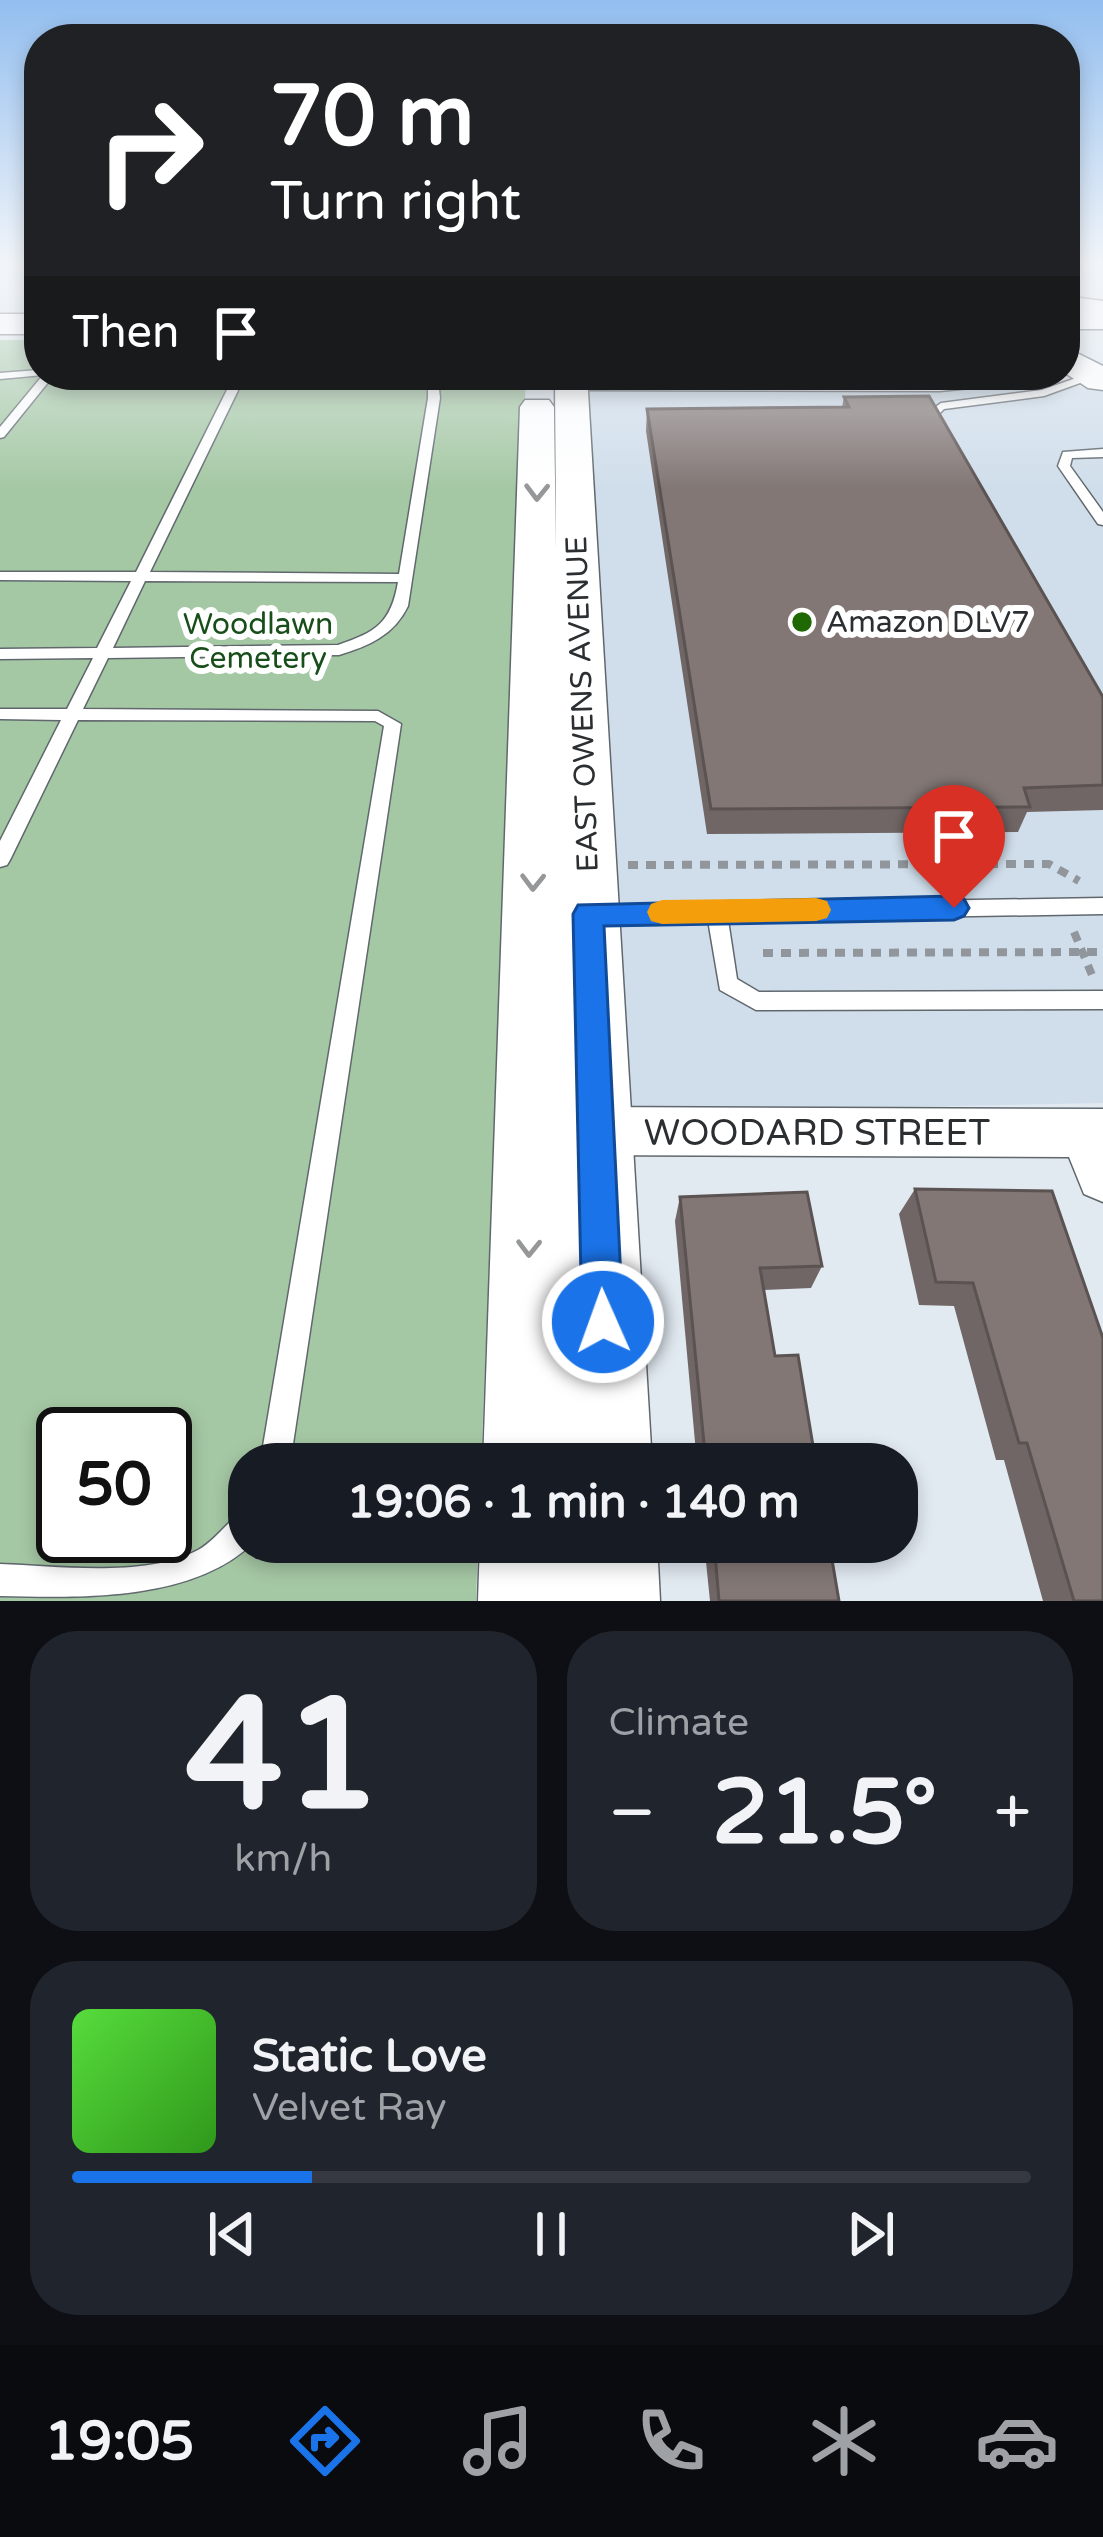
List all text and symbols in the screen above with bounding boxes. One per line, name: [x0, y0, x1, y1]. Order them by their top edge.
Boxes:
text: 70 m: [270, 67, 474, 168]
icon: right: [72, 72, 228, 228]
text: Turn right: [270, 169, 521, 234]
icon: arrive: [203, 300, 269, 366]
text: Then: [72, 306, 179, 360]
one-way arrow: [524, 483, 550, 502]
street label: EAST OWENS AVENUE: [558, 535, 607, 873]
place label: Amazon DLV7: [826, 604, 1030, 641]
park label: Woodlawn Cemetery: [183, 606, 333, 677]
marker: Amazon DLV7: [789, 609, 815, 635]
pin: [903, 785, 1005, 908]
icon: arrive: [921, 803, 987, 869]
one-way arrow: [520, 874, 546, 892]
street label: WOODARD STREET: [644, 1112, 990, 1155]
one-way arrow: [516, 1240, 542, 1258]
position arrow: [540, 1259, 666, 1385]
speed limit sign: 50: [36, 1407, 192, 1563]
text: 19:06 · 1 min · 140 m: [347, 1476, 799, 1530]
text: 41: [185, 1663, 381, 1851]
text: Climate: [609, 1699, 749, 1746]
text: 21.5°: [712, 1759, 937, 1868]
text: −: [609, 1773, 656, 1853]
text: +: [994, 1773, 1031, 1853]
text: km/h: [234, 1835, 332, 1882]
text: Static Love: [252, 2030, 487, 2084]
text: Velvet Ray: [252, 2084, 447, 2131]
icon: previous: [199, 2201, 265, 2267]
icon: pause: [518, 2201, 584, 2267]
icon: next: [838, 2201, 904, 2267]
icon: directions: [283, 2399, 367, 2483]
icon: music: [456, 2399, 540, 2483]
icon: phone: [629, 2399, 713, 2483]
icon: climate: [802, 2399, 886, 2483]
icon: car: [975, 2399, 1059, 2483]
text: 19:05: [44, 2409, 194, 2474]

